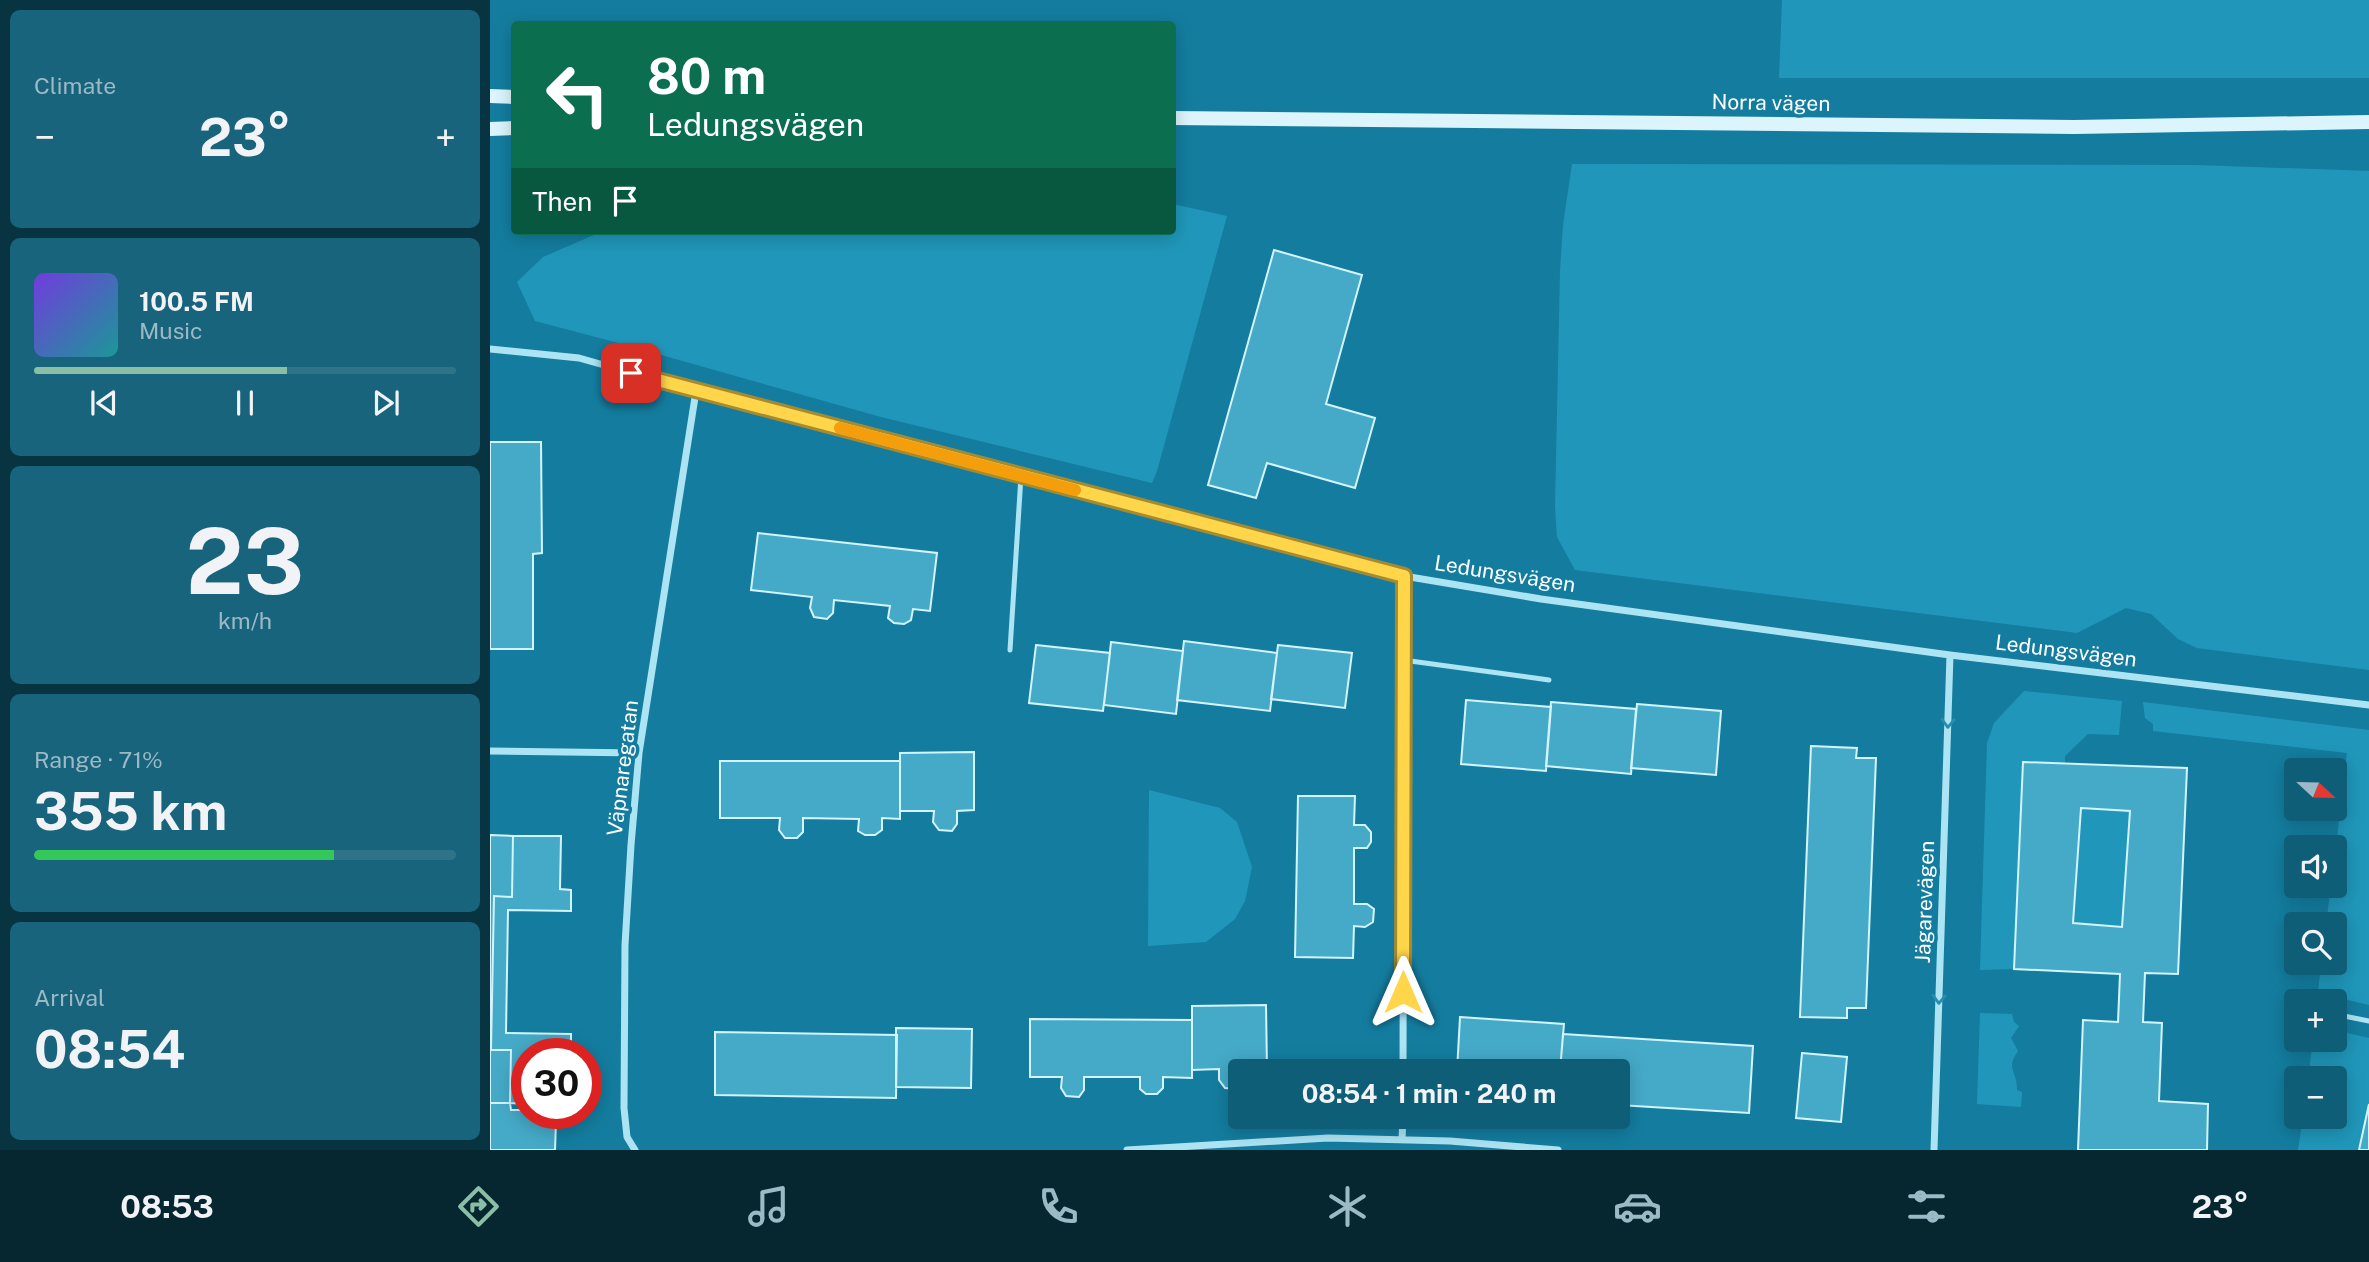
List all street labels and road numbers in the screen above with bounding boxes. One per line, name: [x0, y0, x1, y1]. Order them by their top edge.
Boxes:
street label: Norra vägen: [1711, 89, 1831, 116]
street label: Ledungsvägen: [1433, 550, 1577, 597]
street label: Ledungsvägen: [1994, 629, 2138, 672]
street label: Väpnaregatan: [602, 699, 643, 837]
street label: Jägarevägen: [1910, 840, 1939, 964]

